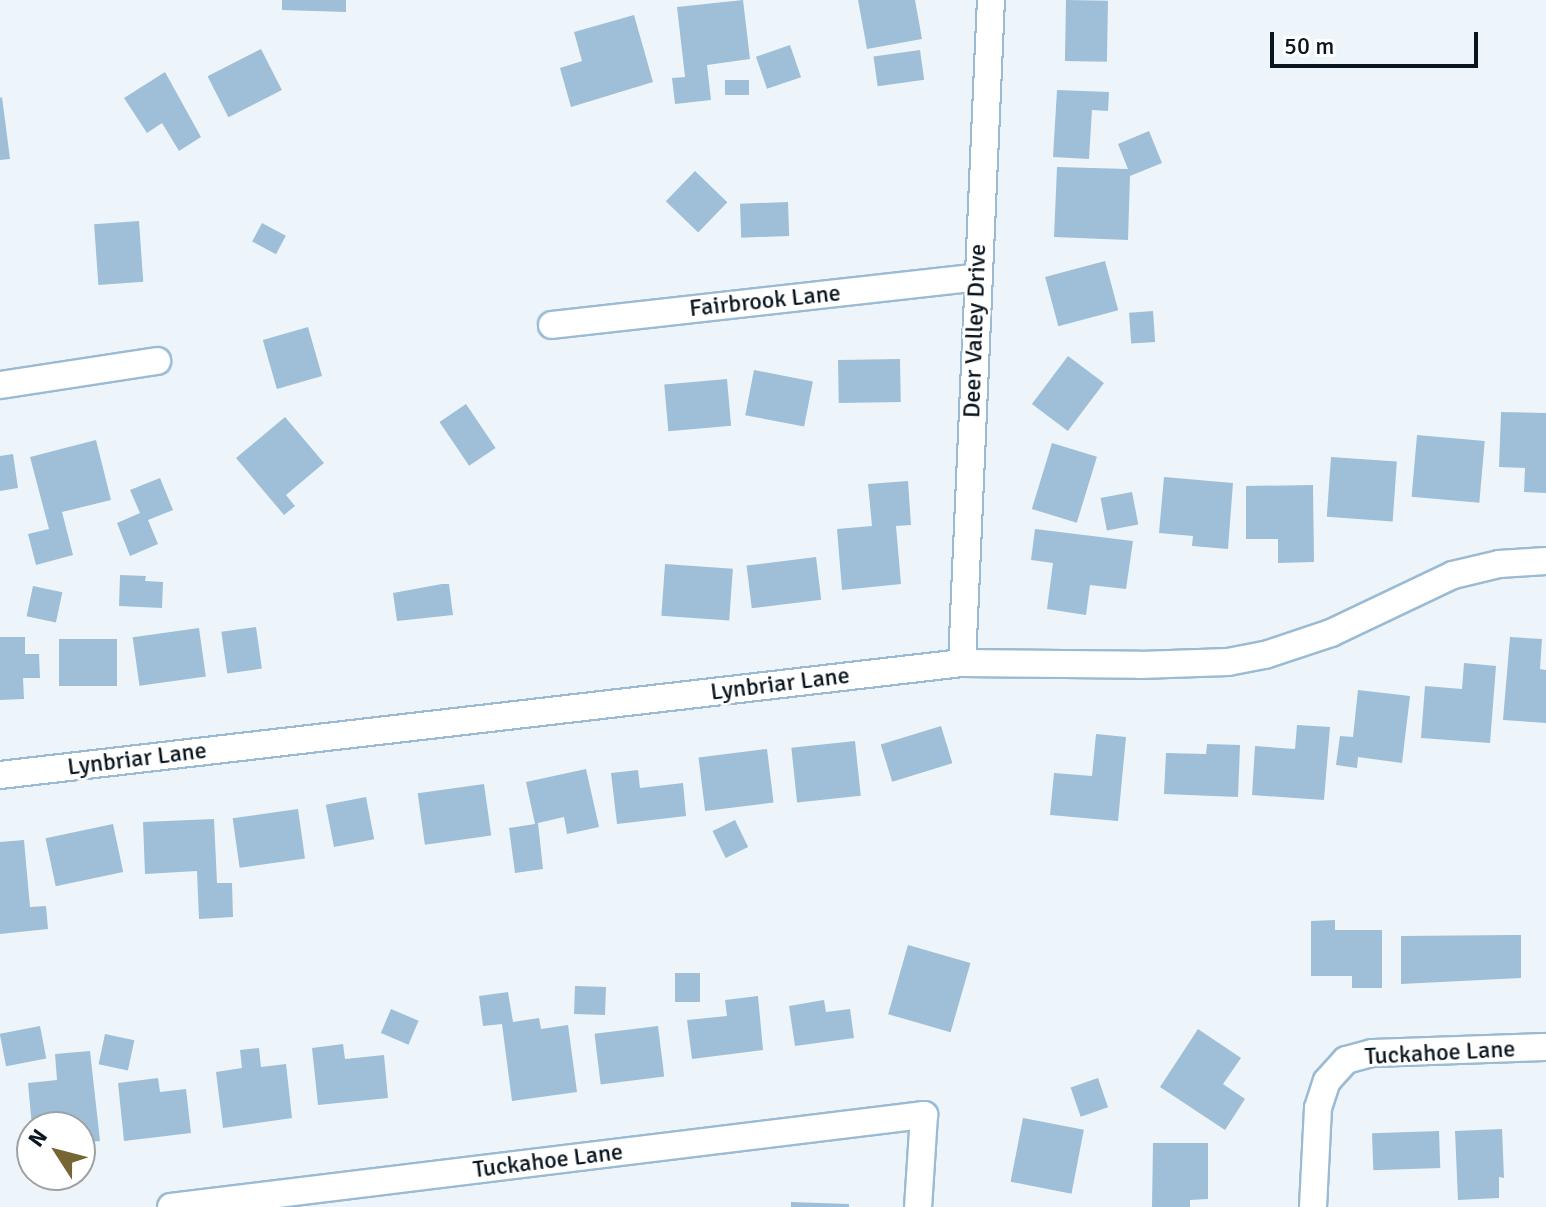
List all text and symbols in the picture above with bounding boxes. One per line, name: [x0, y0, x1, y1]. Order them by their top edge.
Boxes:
scale bar: [1274, 16, 1482, 66]
text: 50 m: [1284, 31, 1334, 61]
street label: Deer Valley Drive: [958, 243, 992, 419]
street label: Fairbrook Lane: [688, 279, 842, 323]
street label: Lynbriar Lane: [709, 661, 851, 707]
street label: Lynbriar Lane: [66, 736, 208, 782]
street label: Tuckahoe Lane: [1364, 1035, 1516, 1071]
north arrow: [16, 1111, 96, 1191]
text: N: [22, 1124, 53, 1152]
street label: Tuckahoe Lane: [471, 1138, 625, 1184]

